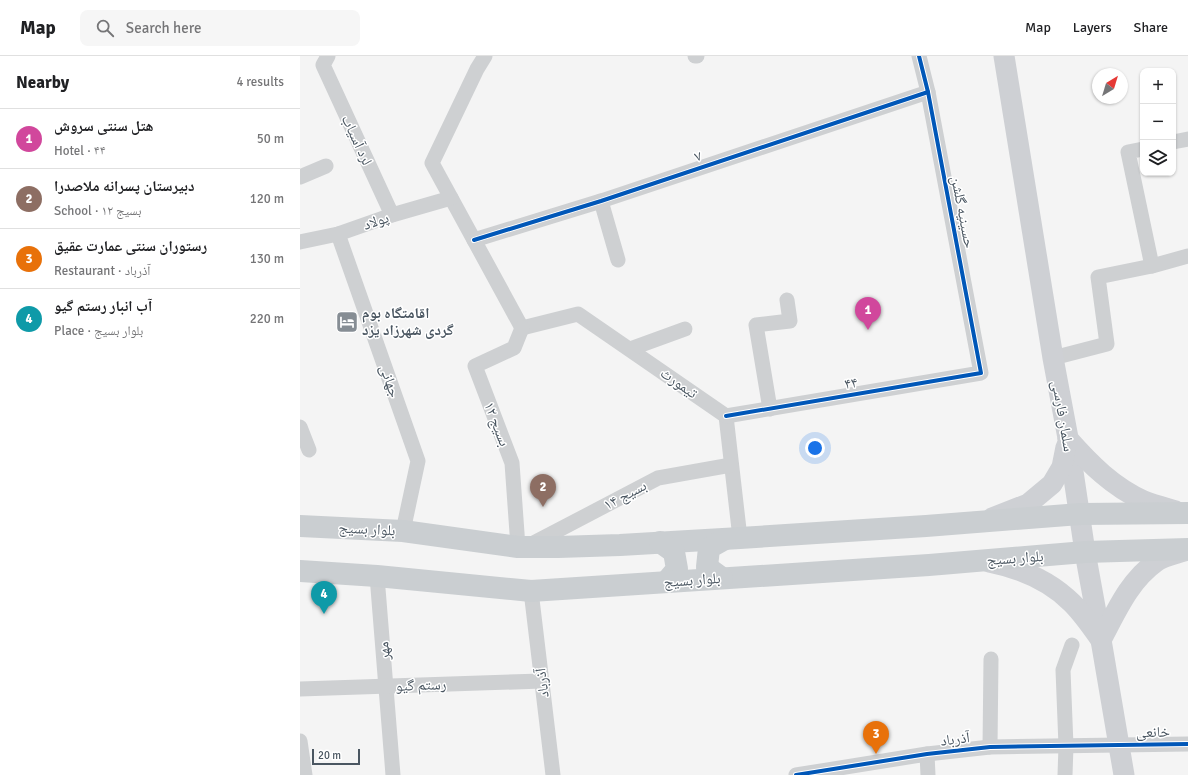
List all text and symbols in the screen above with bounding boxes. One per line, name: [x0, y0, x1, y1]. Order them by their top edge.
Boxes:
search box: [80, 10, 360, 46]
text: Map: [20, 16, 56, 40]
icon: search: [94, 17, 116, 39]
text: Search here: [126, 19, 201, 37]
text: Map: [1025, 19, 1051, 36]
text: Layers: [1073, 19, 1112, 36]
text: Share: [1134, 19, 1168, 36]
north arrow: [1092, 68, 1128, 104]
map controls: [1140, 68, 1176, 176]
button: +: [1140, 68, 1176, 104]
text: Nearby: [16, 72, 69, 93]
text: 4 results: [236, 74, 284, 90]
button: −: [1140, 104, 1176, 140]
street label: لرد آسیاب: [338, 112, 376, 168]
text: هتل سنتی سروش: [54, 117, 153, 135]
text: 1: [25, 131, 33, 147]
text: 50 m: [257, 131, 284, 147]
button: layers: [1140, 140, 1176, 176]
text: Hotel · ۴۴: [54, 143, 106, 159]
street label: ۷: [692, 146, 704, 166]
street label: حسینیه گلشن: [946, 174, 979, 250]
text: دبیرستان پسرانه ملاصدرا: [54, 177, 194, 195]
text: 2: [25, 191, 33, 207]
text: 120 m: [250, 191, 284, 207]
text: School · بسیج ۱۲: [54, 203, 142, 219]
street label: پولاد: [361, 208, 391, 234]
text: رستوران سنتی عمارت عقیق: [54, 237, 207, 255]
text: 3: [25, 251, 33, 267]
text: 130 m: [250, 251, 284, 267]
text: Restaurant · آذرباد: [54, 263, 150, 279]
text: آب انبار رستم گیو: [54, 297, 152, 315]
pin: 1: [855, 297, 881, 330]
place label: اقامتگاه بوم گردی شهرزاد یزد: [362, 304, 454, 339]
hotel icon: اقامتگاه بوم گردی شهرزاد یزد: [334, 309, 360, 335]
text: 4: [25, 311, 33, 327]
text: 220 m: [250, 311, 284, 327]
text: Place · بلوار بسیج: [54, 323, 143, 339]
street label: جهانی: [375, 362, 404, 401]
street label: تیمورث: [657, 364, 701, 403]
street label: ۴۴: [843, 373, 859, 393]
street label: سلمان فارسی: [1047, 379, 1078, 453]
street label: بسیج ۱۲: [479, 399, 514, 449]
your location: [805, 438, 825, 458]
pin: 2: [530, 474, 556, 507]
street label: بسیج ۱۴: [600, 476, 650, 515]
street label: بلوار بسیج: [338, 519, 396, 540]
street label: بلوار بسیج: [986, 547, 1044, 570]
street label: بلوار بسیج: [663, 569, 721, 592]
pin: 4: [311, 581, 337, 614]
street label: مهر: [374, 641, 394, 662]
street label: آذرباد: [531, 666, 553, 699]
street label: رستم گیو: [395, 675, 447, 696]
pin: 3: [863, 721, 889, 754]
street label: خانعی: [1136, 723, 1171, 742]
street label: آذرباد: [939, 728, 972, 750]
scale bar: [312, 747, 360, 766]
text: 20 m: [318, 749, 341, 762]

